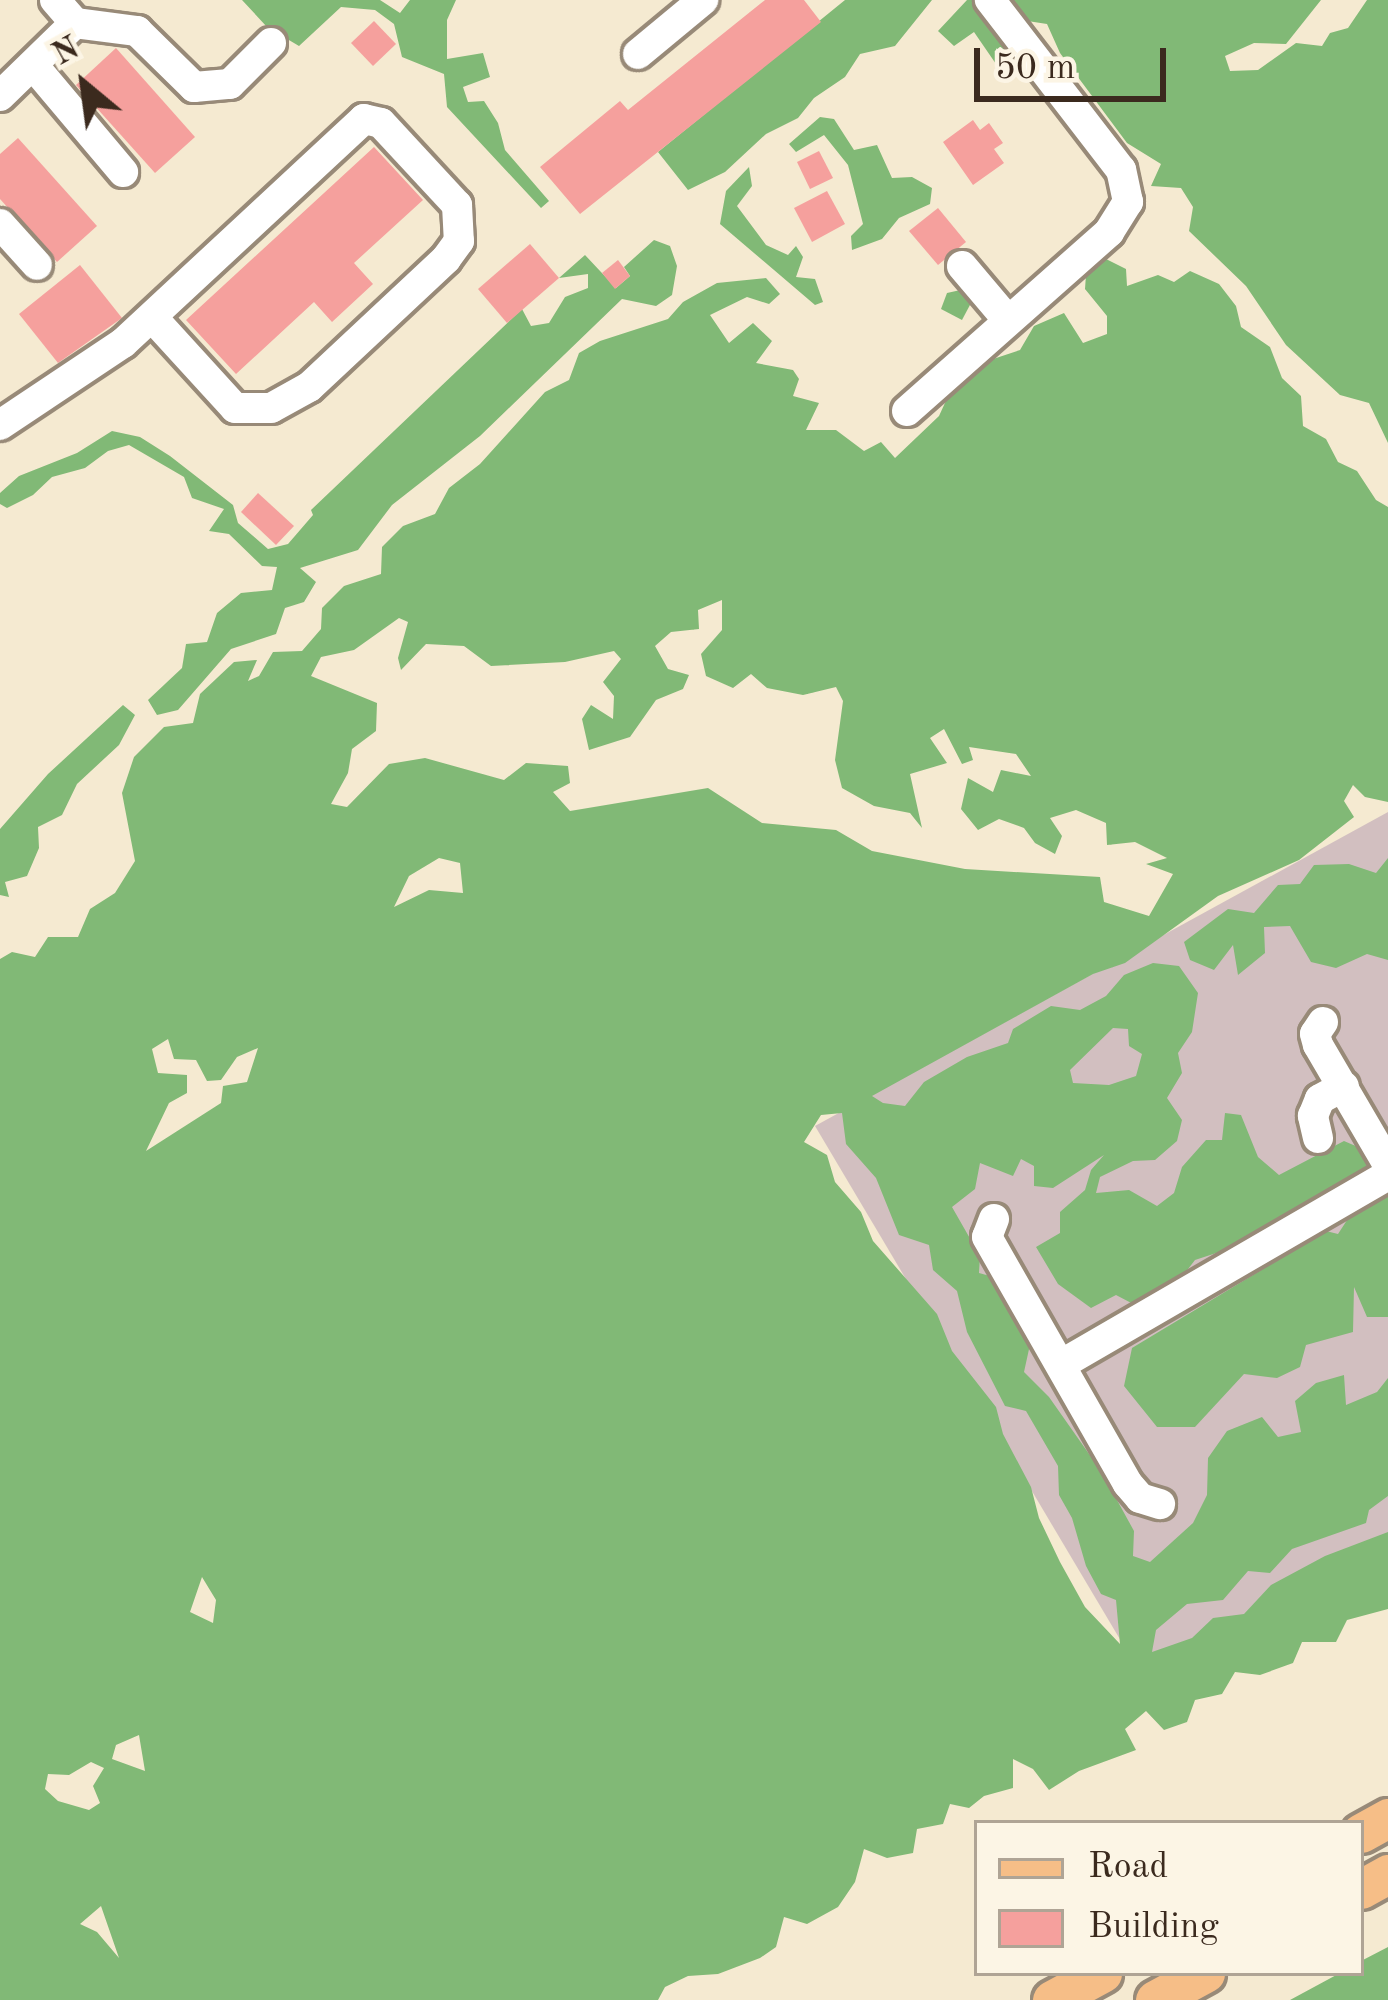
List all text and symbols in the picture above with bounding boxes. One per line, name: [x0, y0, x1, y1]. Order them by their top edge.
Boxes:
north arrow: [24, 24, 144, 144]
scale bar: [980, 24, 1172, 98]
text: N: [47, 32, 85, 73]
text: 50 m: [995, 51, 1075, 87]
legend: [974, 1820, 1364, 1976]
text: Road: [1088, 1850, 1168, 1886]
text: Building: [1088, 1910, 1219, 1946]

